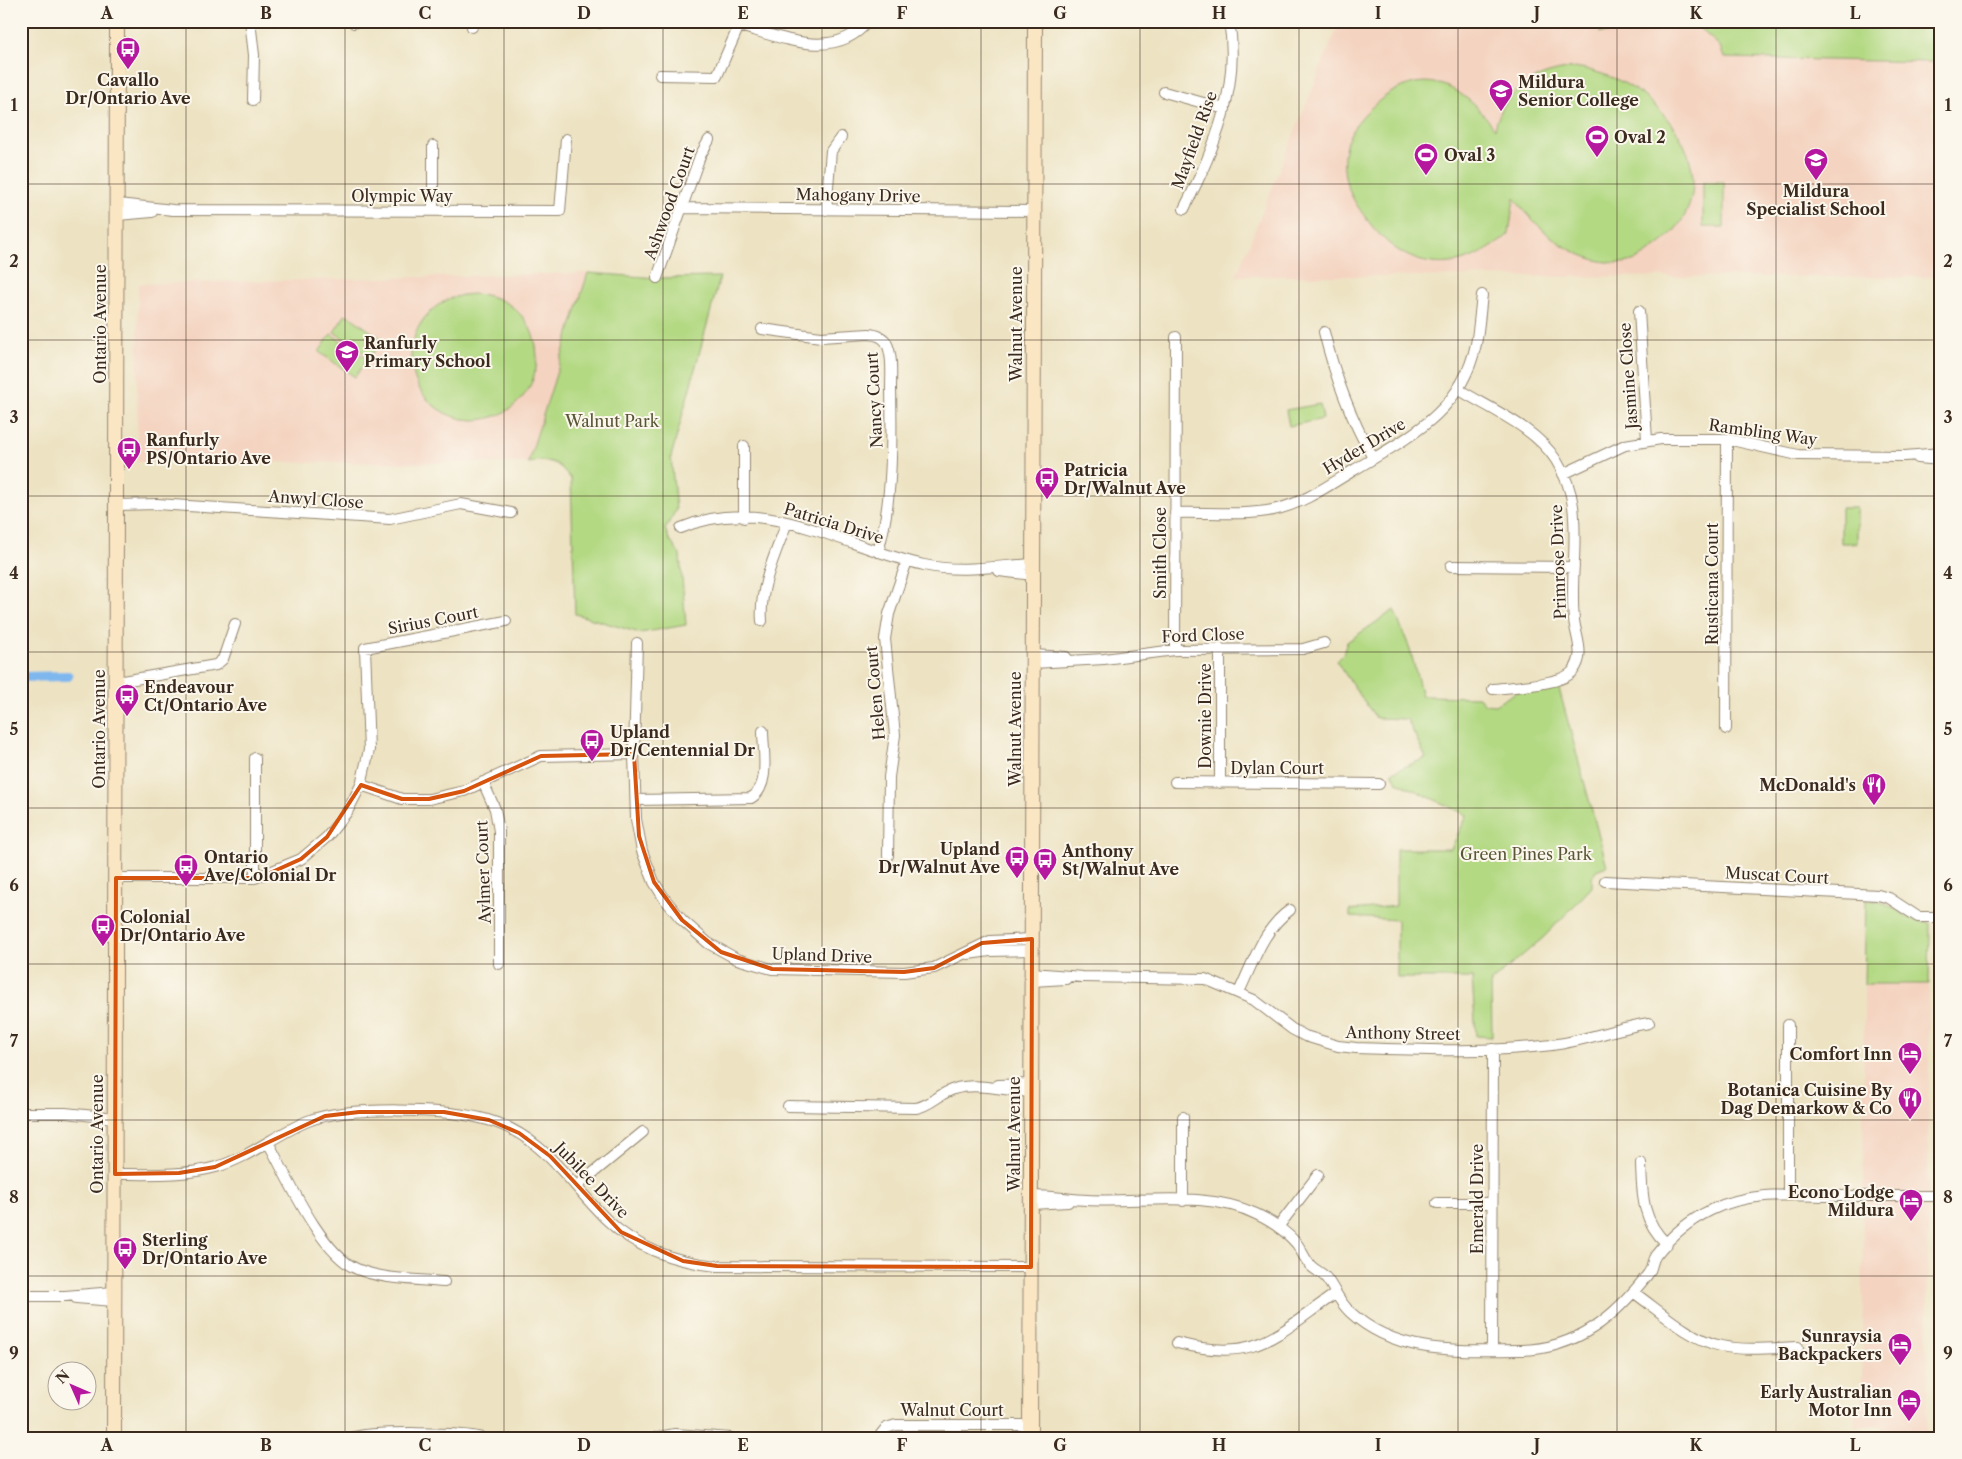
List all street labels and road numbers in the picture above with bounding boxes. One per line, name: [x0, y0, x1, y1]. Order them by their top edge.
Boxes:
street label: Mayfield Rise: [1167, 88, 1221, 192]
street label: Ashwood Court: [639, 143, 699, 263]
street label: Mahogany Drive: [795, 184, 921, 206]
street label: Olympic Way: [351, 186, 454, 206]
street label: Ontario Avenue: [90, 264, 110, 384]
street label: Walnut Avenue: [1006, 266, 1026, 383]
street label: Jasmine Close: [1614, 322, 1642, 433]
street label: Nancy Court: [861, 351, 887, 449]
street label: Hyder Drive: [1319, 414, 1409, 478]
street label: Rambling Way: [1707, 414, 1820, 450]
street label: Anwyl Close: [267, 486, 364, 512]
street label: Patricia Drive: [782, 498, 886, 548]
street label: Primrose Drive: [1546, 504, 1570, 620]
street label: Smith Close: [1150, 507, 1170, 599]
street label: Rusticana Court: [1702, 522, 1722, 645]
street label: Sirius Court: [386, 601, 480, 639]
street label: Ford Close: [1161, 624, 1245, 646]
street label: Helen Court: [861, 645, 889, 741]
street label: Downie Drive: [1195, 663, 1215, 769]
street label: Ontario Avenue: [89, 669, 109, 789]
street label: Walnut Avenue: [1005, 671, 1025, 788]
street label: Dylan Court: [1230, 758, 1324, 778]
street label: Aylmer Court: [471, 820, 495, 925]
street label: Muscat Court: [1725, 862, 1830, 888]
street label: Upland Drive: [771, 943, 873, 967]
street label: Anthony Street: [1344, 1022, 1461, 1044]
street label: Ontario Avenue: [87, 1074, 107, 1194]
street label: Walnut Avenue: [1004, 1076, 1024, 1193]
street label: Jubilee Drive: [549, 1135, 633, 1222]
street label: Emerald Drive: [1467, 1144, 1487, 1254]
street label: Walnut Court: [899, 1400, 1004, 1420]

